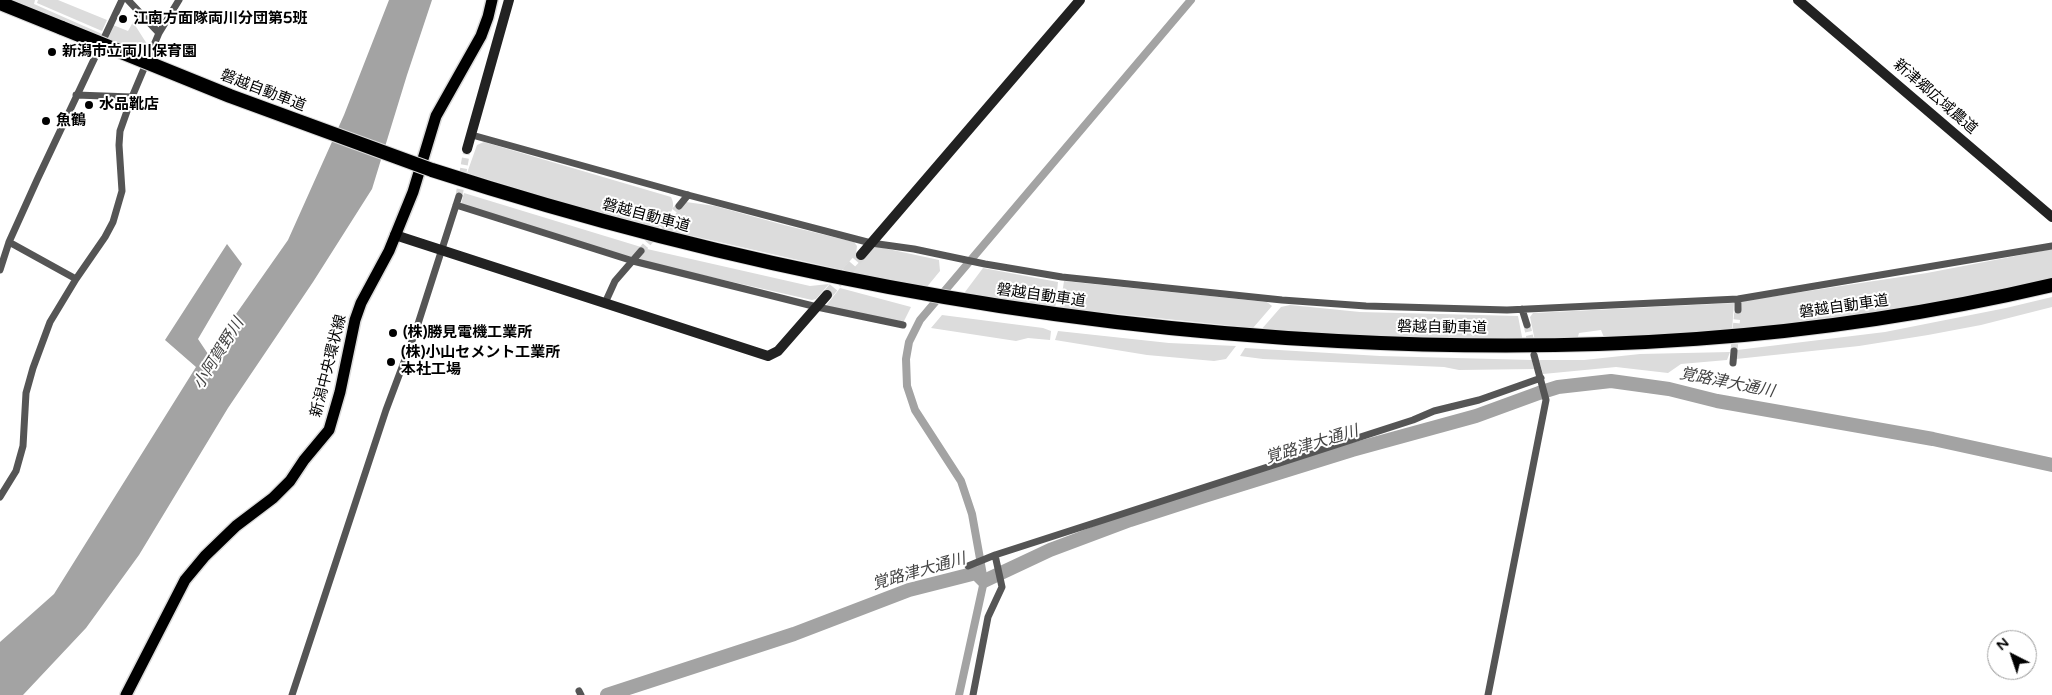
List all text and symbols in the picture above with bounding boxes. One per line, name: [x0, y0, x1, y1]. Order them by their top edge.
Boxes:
place label: 江南方面隊両川分団第5班: [133, 10, 307, 28]
marker: 江南方面隊両川分団第5班: [117, 13, 129, 25]
place label: 新潟市立両川保育園: [62, 43, 197, 61]
marker: 新潟市立両川保育園: [46, 46, 58, 58]
street label: 新津郷広域農道: [1889, 56, 1981, 138]
street label: 磐越自動車道: [218, 66, 308, 116]
place label: 水品靴店: [99, 96, 159, 114]
marker: 水品靴店: [83, 99, 95, 111]
place label: 魚鶴: [56, 112, 86, 130]
marker: 魚鶴: [40, 115, 52, 127]
street label: 磐越自動車道: [600, 196, 692, 236]
street label: 磐越自動車道: [995, 281, 1087, 311]
street label: 磐越自動車道: [1798, 292, 1890, 322]
street label: 新潟中央環状線: [308, 313, 350, 419]
water label: 小阿賀野川: [190, 315, 248, 393]
street label: 磐越自動車道: [1397, 318, 1487, 338]
place label: (株)勝見電機工業所: [403, 324, 532, 342]
marker: (株)勝見電機工業所: [387, 327, 399, 339]
place label: (株)小山セメント工業所 本社工場: [401, 344, 560, 379]
marker: (株)小山セメント工業所 本社工場: [385, 356, 397, 368]
water label: 覚路津大通川: [1678, 364, 1776, 402]
water label: 覚路津大通川: [1263, 422, 1361, 468]
water label: 覚路津大通川: [870, 550, 968, 594]
north arrow: [1987, 630, 2037, 680]
text: N: [1993, 634, 2012, 654]

